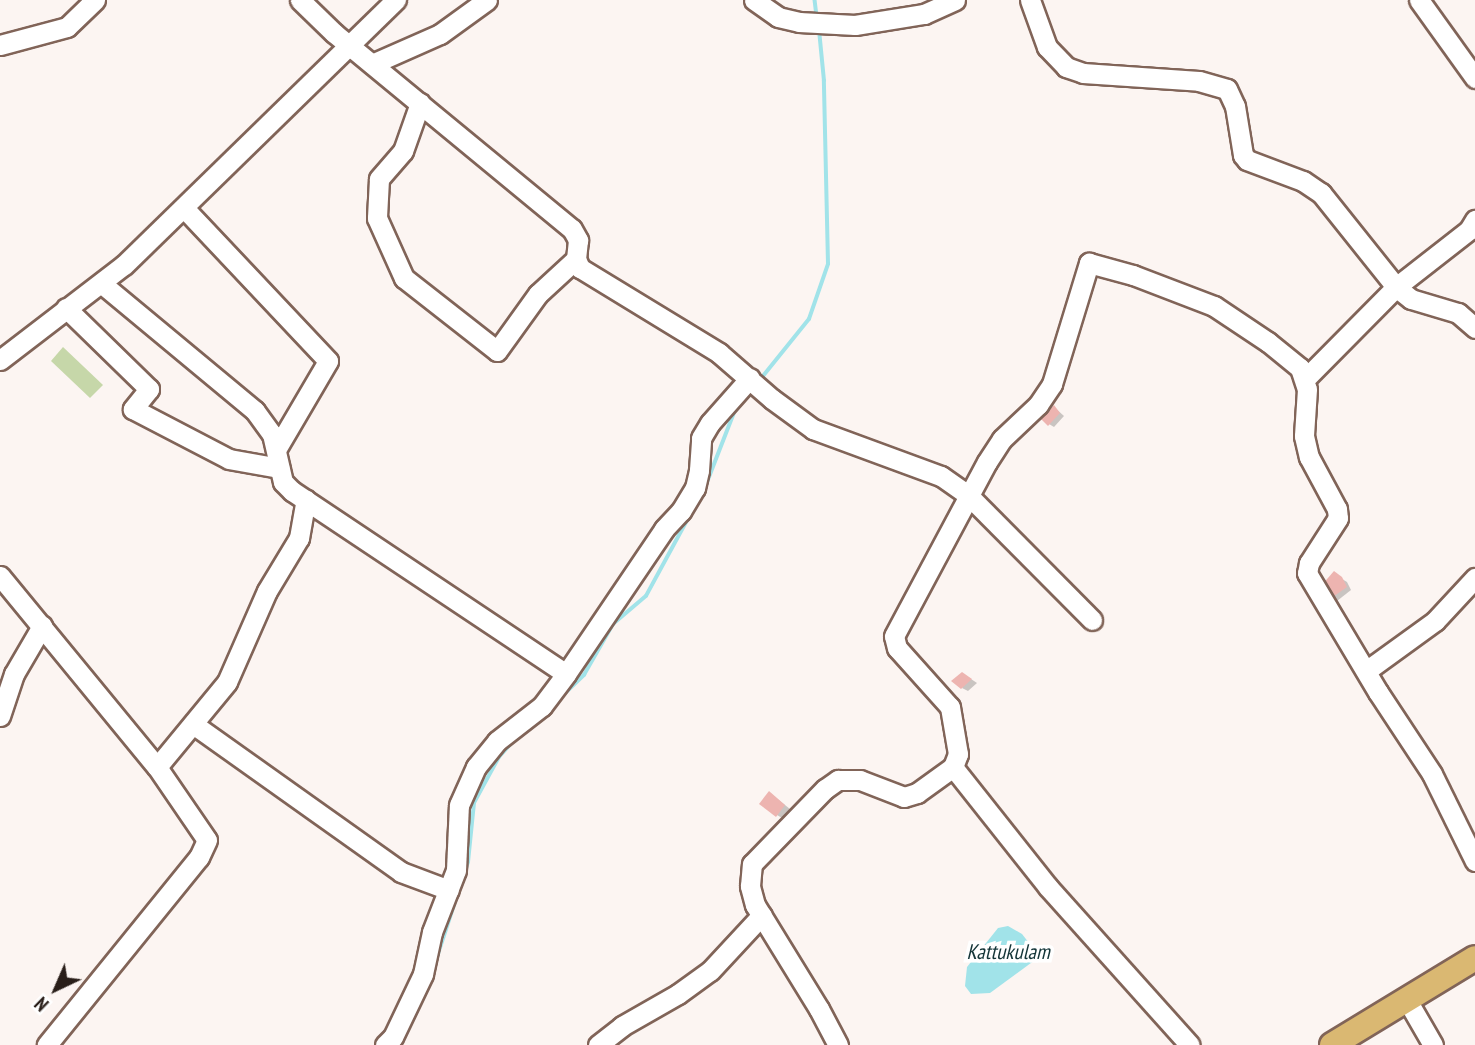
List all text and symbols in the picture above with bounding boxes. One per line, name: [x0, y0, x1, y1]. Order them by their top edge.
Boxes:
water label: Kattukulam: [966, 939, 1050, 965]
north arrow: [21, 954, 91, 1024]
text: N: [29, 992, 53, 1016]

